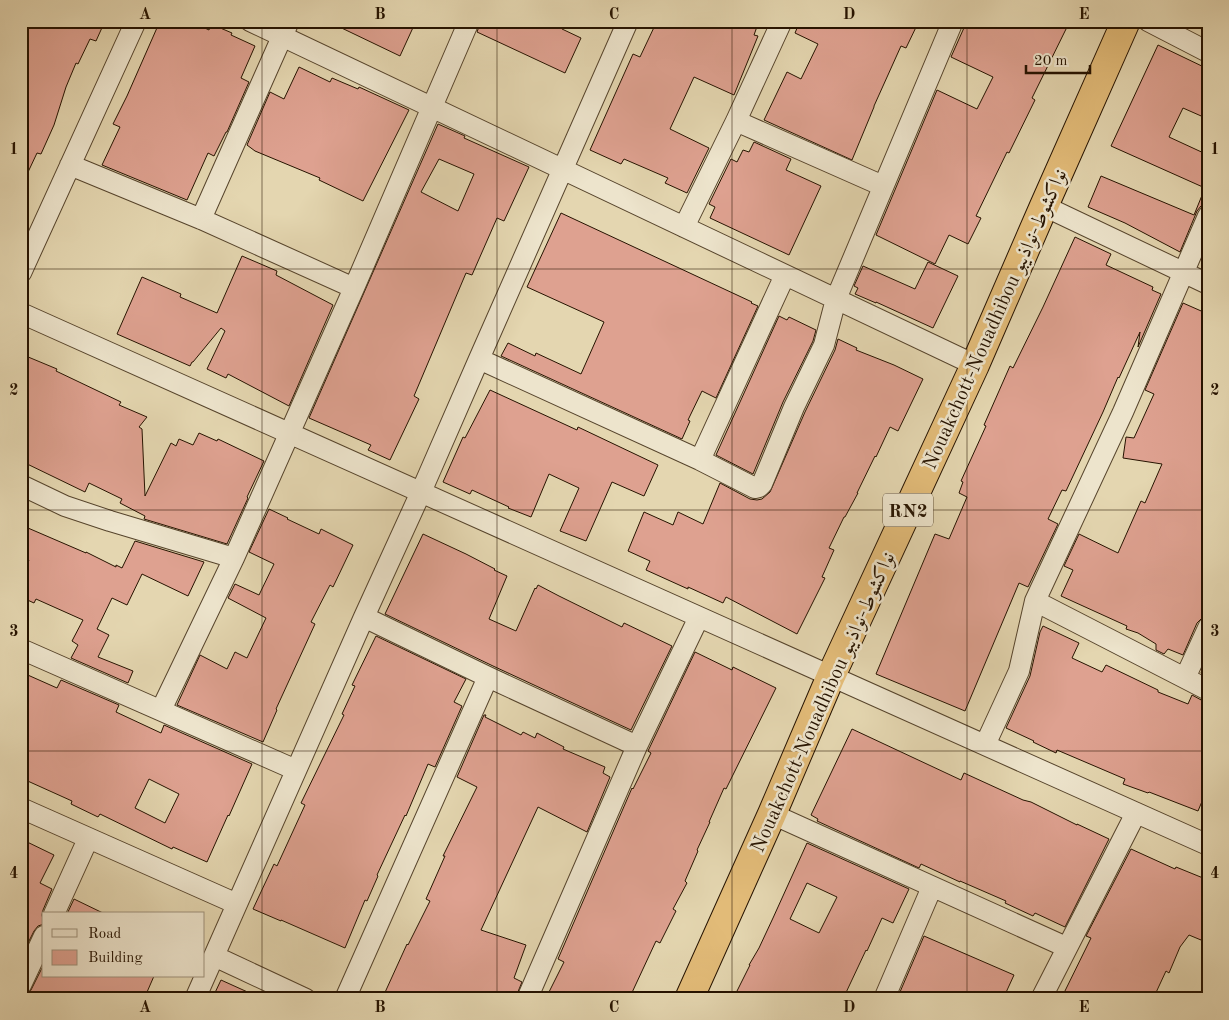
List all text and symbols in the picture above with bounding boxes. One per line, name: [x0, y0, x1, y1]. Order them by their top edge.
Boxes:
text: A: [139, 7, 151, 23]
text: B: [374, 7, 386, 23]
text: C: [609, 7, 619, 23]
text: D: [843, 7, 855, 23]
text: E: [1078, 7, 1090, 23]
scale bar: [1026, 42, 1090, 74]
text: 20 m: [1034, 54, 1068, 69]
text: 1: [9, 142, 19, 158]
text: 1: [1210, 142, 1220, 158]
street label: Nouakchott-Nouadhibou نواكشوط-نواذيبو: [919, 166, 1072, 473]
text: 2: [9, 383, 19, 399]
text: 2: [1210, 383, 1220, 399]
road number: RN2: [883, 494, 933, 526]
street label: Nouakchott-Nouadhibou نواكشوط-نواذيبو: [747, 549, 900, 856]
text: 3: [9, 624, 19, 640]
text: 3: [1210, 624, 1220, 640]
text: 4: [9, 866, 19, 882]
text: 4: [1210, 866, 1220, 882]
legend: [42, 912, 205, 978]
text: Road: [88, 927, 122, 942]
text: Building: [88, 951, 143, 966]
text: A: [139, 1000, 151, 1016]
text: B: [374, 1000, 386, 1016]
text: C: [609, 1000, 619, 1016]
text: D: [843, 1000, 855, 1016]
text: E: [1078, 1000, 1090, 1016]

